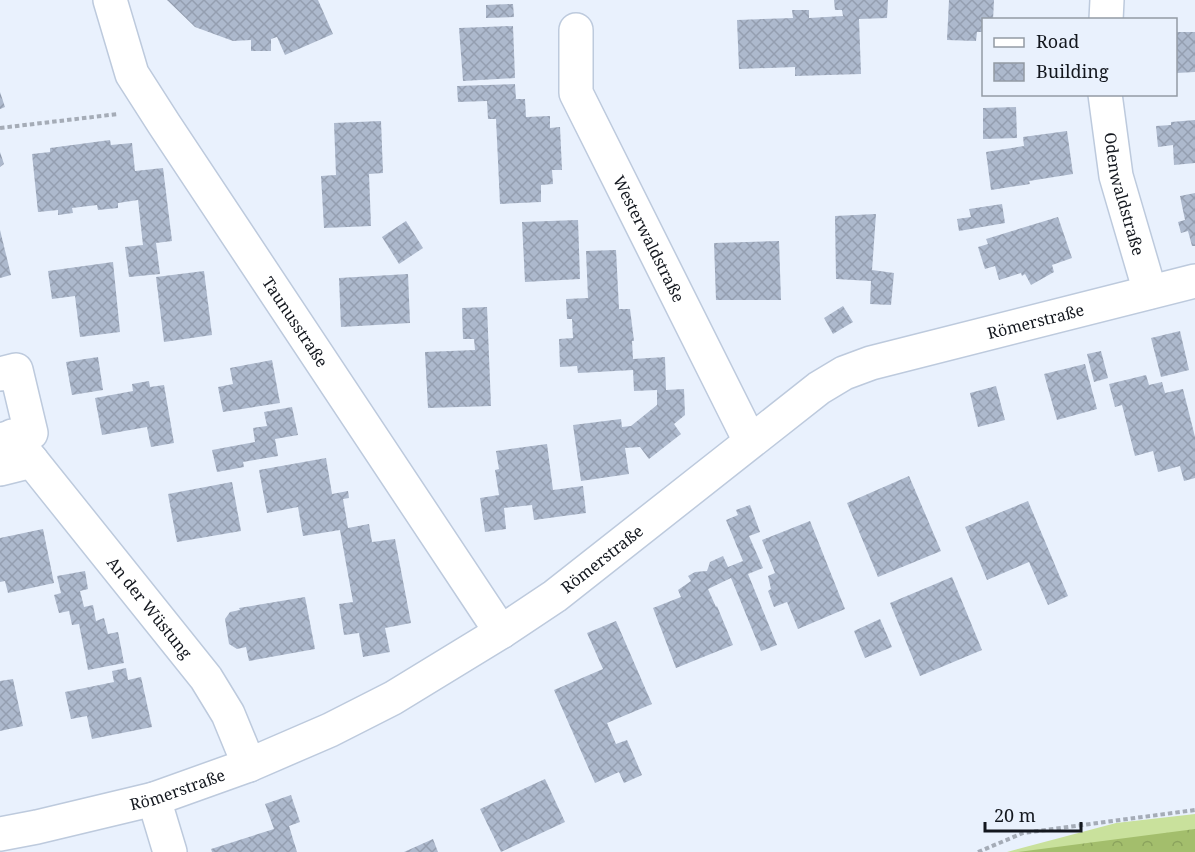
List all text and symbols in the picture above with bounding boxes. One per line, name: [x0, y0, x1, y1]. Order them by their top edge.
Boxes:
legend: [982, 18, 1177, 96]
text: Road: [1036, 29, 1079, 53]
text: Building: [1036, 59, 1109, 83]
street label: Odenwaldstraße: [1099, 131, 1150, 258]
street label: Westerwaldstraße: [608, 172, 690, 306]
street label: Taunusstraße: [257, 272, 333, 371]
street label: Römerstraße: [985, 299, 1086, 344]
street label: Römerstraße: [556, 520, 648, 598]
street label: An der Wüstung: [102, 552, 197, 664]
street label: Römerstraße: [128, 764, 228, 815]
scale bar: [985, 795, 1081, 833]
text: 20 m: [994, 803, 1036, 827]

